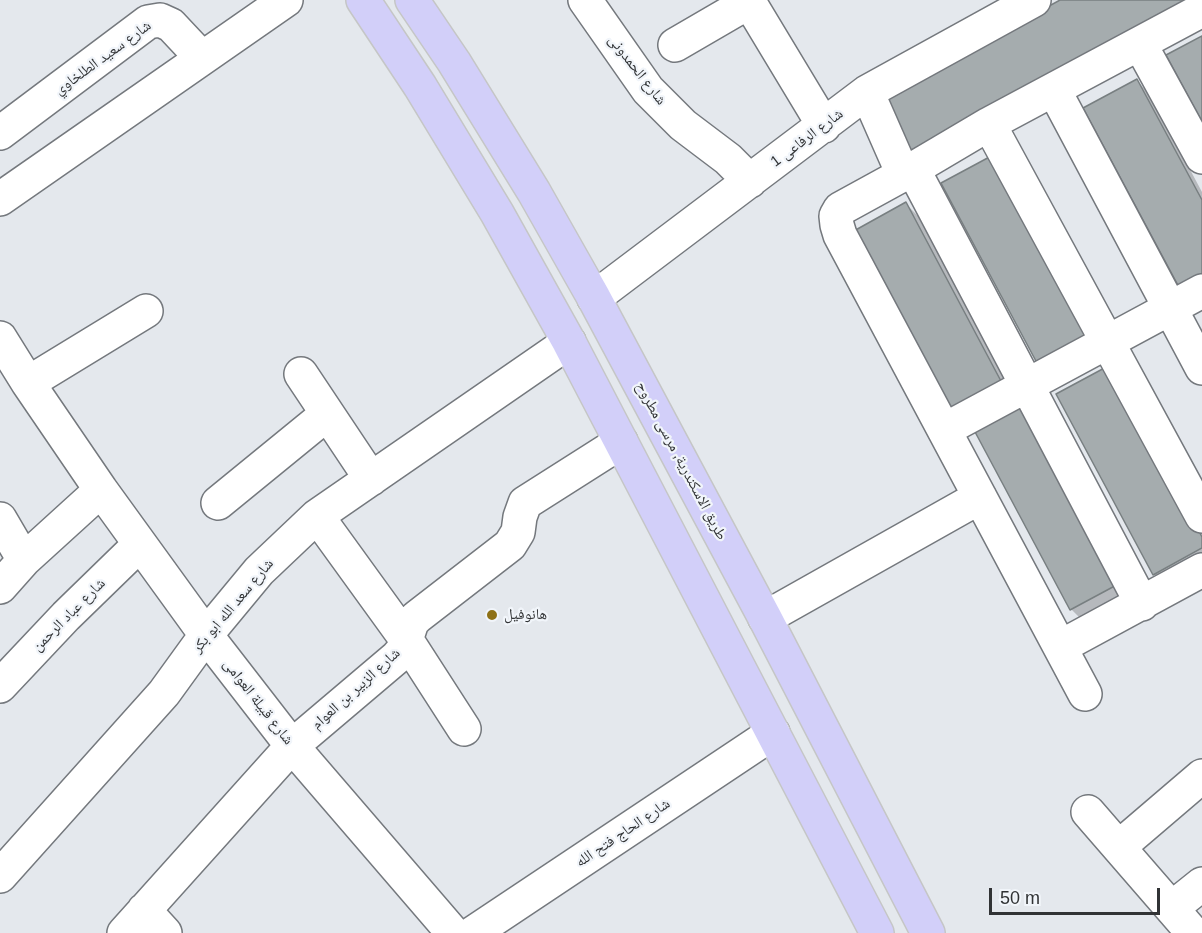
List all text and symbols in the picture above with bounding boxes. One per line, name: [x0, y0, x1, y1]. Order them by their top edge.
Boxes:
street label: شارع سعيد الطلخاوي: [51, 17, 155, 99]
street label: شارع الحمدونى: [604, 31, 670, 109]
street label: شارع الرفاعى 1: [767, 105, 847, 171]
street label: طريق الاسكندرية, مرسى مطروح: [632, 379, 730, 543]
street label: شارع سعد الله ابو بكر: [188, 555, 278, 657]
street label: شارع عباد الرحمن: [29, 575, 109, 655]
place label: هانوفيل: [504, 606, 547, 624]
marker: هانوفيل: [485, 608, 499, 622]
street label: شارع الزبير بن العوام: [308, 644, 404, 734]
street label: شارع قبيلة العوامى: [219, 655, 297, 749]
street label: شارع الحاج فتح الله: [572, 795, 674, 871]
scale bar: [992, 876, 1163, 914]
text: 50 m: [1000, 888, 1040, 908]

